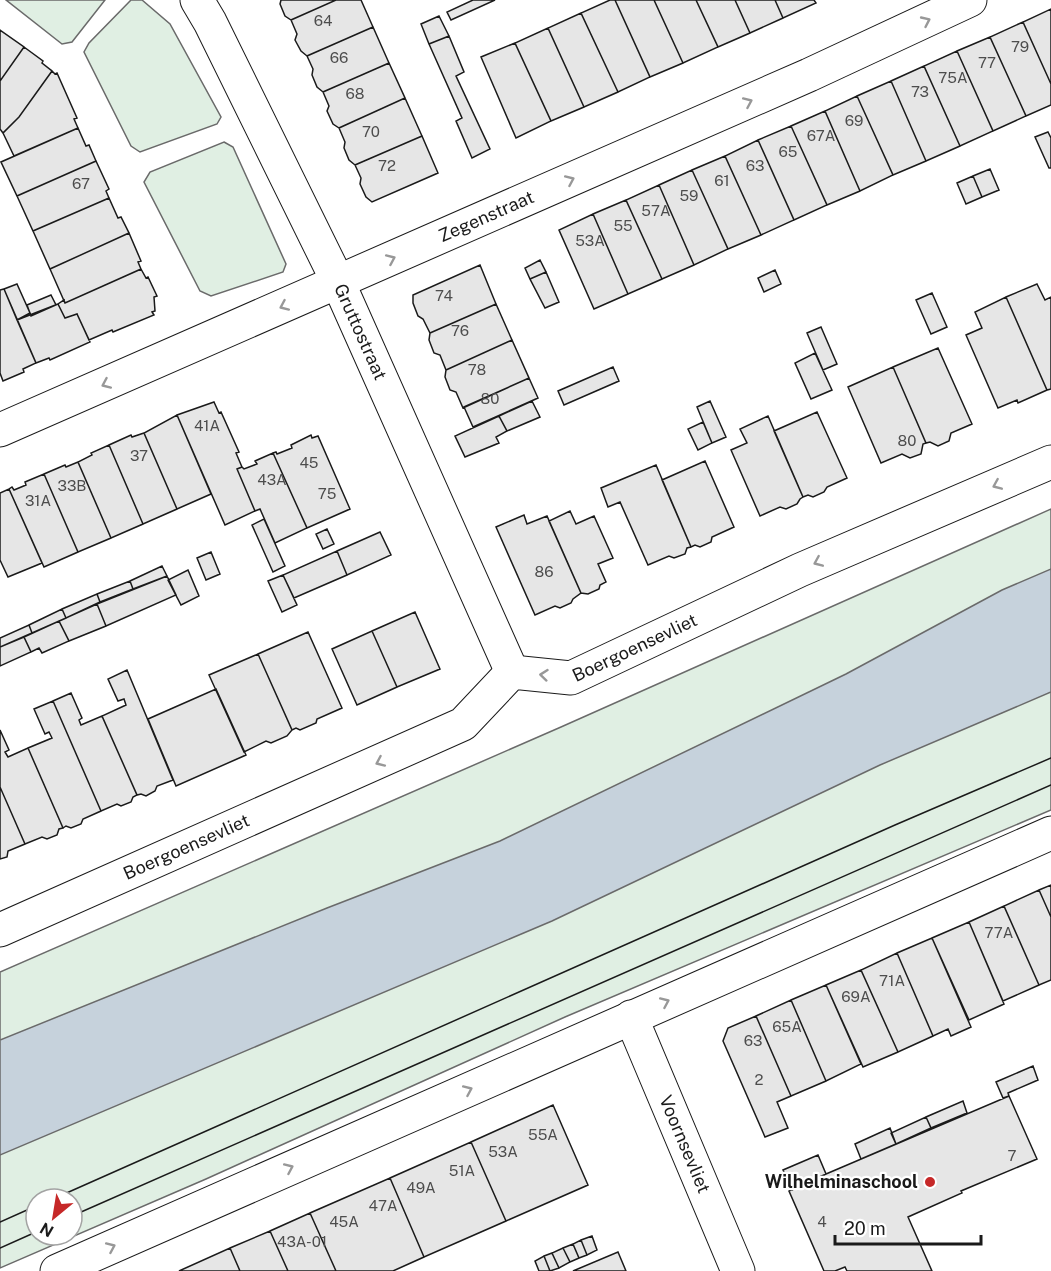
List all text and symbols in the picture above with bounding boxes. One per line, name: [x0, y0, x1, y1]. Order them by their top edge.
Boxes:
house number: 64: [314, 12, 332, 29]
one-way arrow: [919, 16, 930, 28]
house number: 79: [1011, 38, 1029, 55]
house number: 66: [330, 49, 348, 66]
house number: 77: [978, 54, 996, 71]
house number: 75A: [938, 69, 968, 86]
house number: 73: [911, 83, 929, 100]
house number: 68: [346, 85, 364, 102]
one-way arrow: [742, 97, 753, 109]
house number: 69: [845, 112, 863, 129]
house number: 70: [362, 123, 380, 140]
house number: 67A: [807, 127, 836, 144]
house number: 65: [779, 143, 797, 160]
house number: 72: [378, 157, 396, 174]
house number: 63: [746, 157, 764, 174]
house number: 61: [714, 172, 730, 189]
house number: 67: [72, 175, 90, 192]
one-way arrow: [563, 176, 574, 188]
street label: Zegenstraat: [435, 186, 537, 246]
house number: 59: [680, 187, 698, 204]
house number: 57A: [641, 202, 671, 219]
house number: 55: [613, 217, 633, 234]
house number: 53A: [575, 232, 605, 249]
one-way arrow: [385, 254, 396, 266]
street label: Gruttostraat: [330, 280, 391, 383]
house number: 74: [435, 287, 453, 304]
one-way arrow: [280, 299, 291, 311]
house number: 76: [451, 322, 469, 339]
house number: 78: [468, 361, 486, 378]
one-way arrow: [101, 377, 112, 389]
house number: 80: [481, 390, 499, 407]
house number: 41A: [194, 417, 220, 434]
house number: 80: [898, 432, 916, 449]
house number: 37: [130, 447, 148, 464]
house number: 45: [300, 454, 318, 471]
house number: 43A: [257, 471, 287, 488]
house number: 33B: [58, 477, 86, 494]
one-way arrow: [993, 478, 1004, 490]
house number: 75: [318, 485, 336, 502]
house number: 31A: [25, 492, 51, 509]
one-way arrow: [814, 555, 825, 567]
house number: 86: [535, 563, 553, 580]
street label: Boergoensevliet: [569, 609, 700, 686]
one-way arrow: [539, 669, 548, 682]
one-way arrow: [375, 754, 386, 766]
street label: Boergoensevliet: [120, 809, 252, 884]
house number: 77A: [985, 924, 1014, 941]
house number: 71A: [879, 972, 905, 989]
house number: 69A: [841, 988, 871, 1005]
one-way arrow: [659, 998, 670, 1010]
house number: 65A: [772, 1018, 802, 1035]
house number: 63: [744, 1032, 762, 1049]
house number: 2: [755, 1071, 764, 1088]
one-way arrow: [461, 1085, 472, 1097]
street label: Voornsevliet: [655, 1092, 715, 1196]
house number: 55A: [528, 1126, 558, 1143]
house number: 53A: [488, 1143, 518, 1160]
house number: 7: [1007, 1147, 1017, 1164]
house number: 51A: [449, 1162, 476, 1179]
one-way arrow: [283, 1164, 294, 1176]
place label: Wilhelminaschool: [765, 1171, 918, 1192]
marker: Wilhelminaschool: [923, 1175, 937, 1189]
house number: 49A: [406, 1179, 436, 1196]
north arrow: [24, 1187, 84, 1247]
house number: 47A: [368, 1197, 398, 1214]
scale bar: [835, 1208, 980, 1246]
house number: 45A: [329, 1213, 359, 1230]
house number: 4: [817, 1213, 827, 1230]
text: N: [37, 1218, 57, 1241]
text: 20 m: [844, 1218, 886, 1239]
house number: 43A-01: [277, 1233, 327, 1250]
one-way arrow: [105, 1243, 116, 1255]

